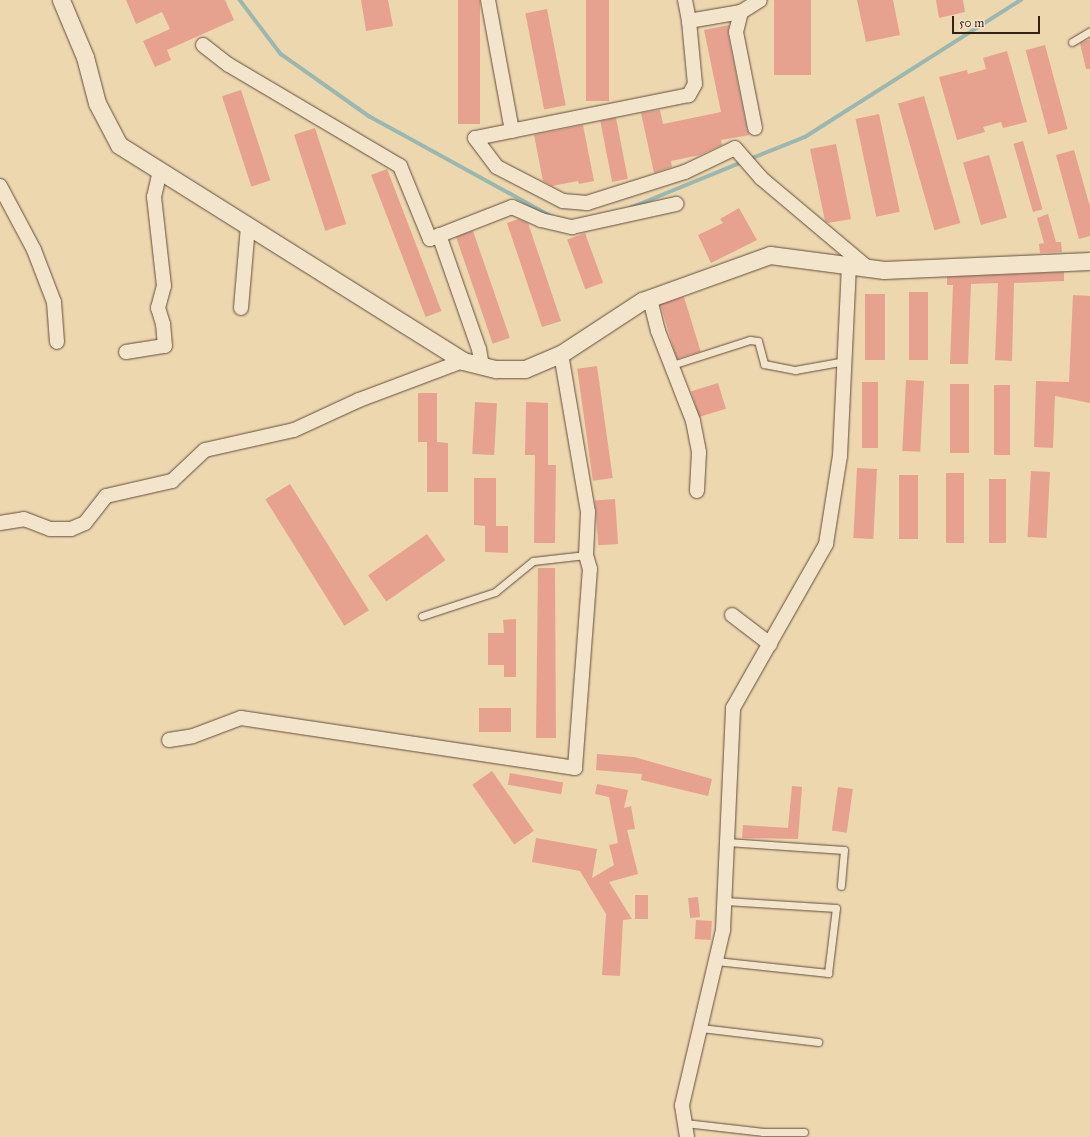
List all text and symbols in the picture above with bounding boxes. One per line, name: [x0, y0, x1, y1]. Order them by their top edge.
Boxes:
scale bar: [954, 8, 1042, 34]
text: 50 m: [959, 16, 984, 30]

